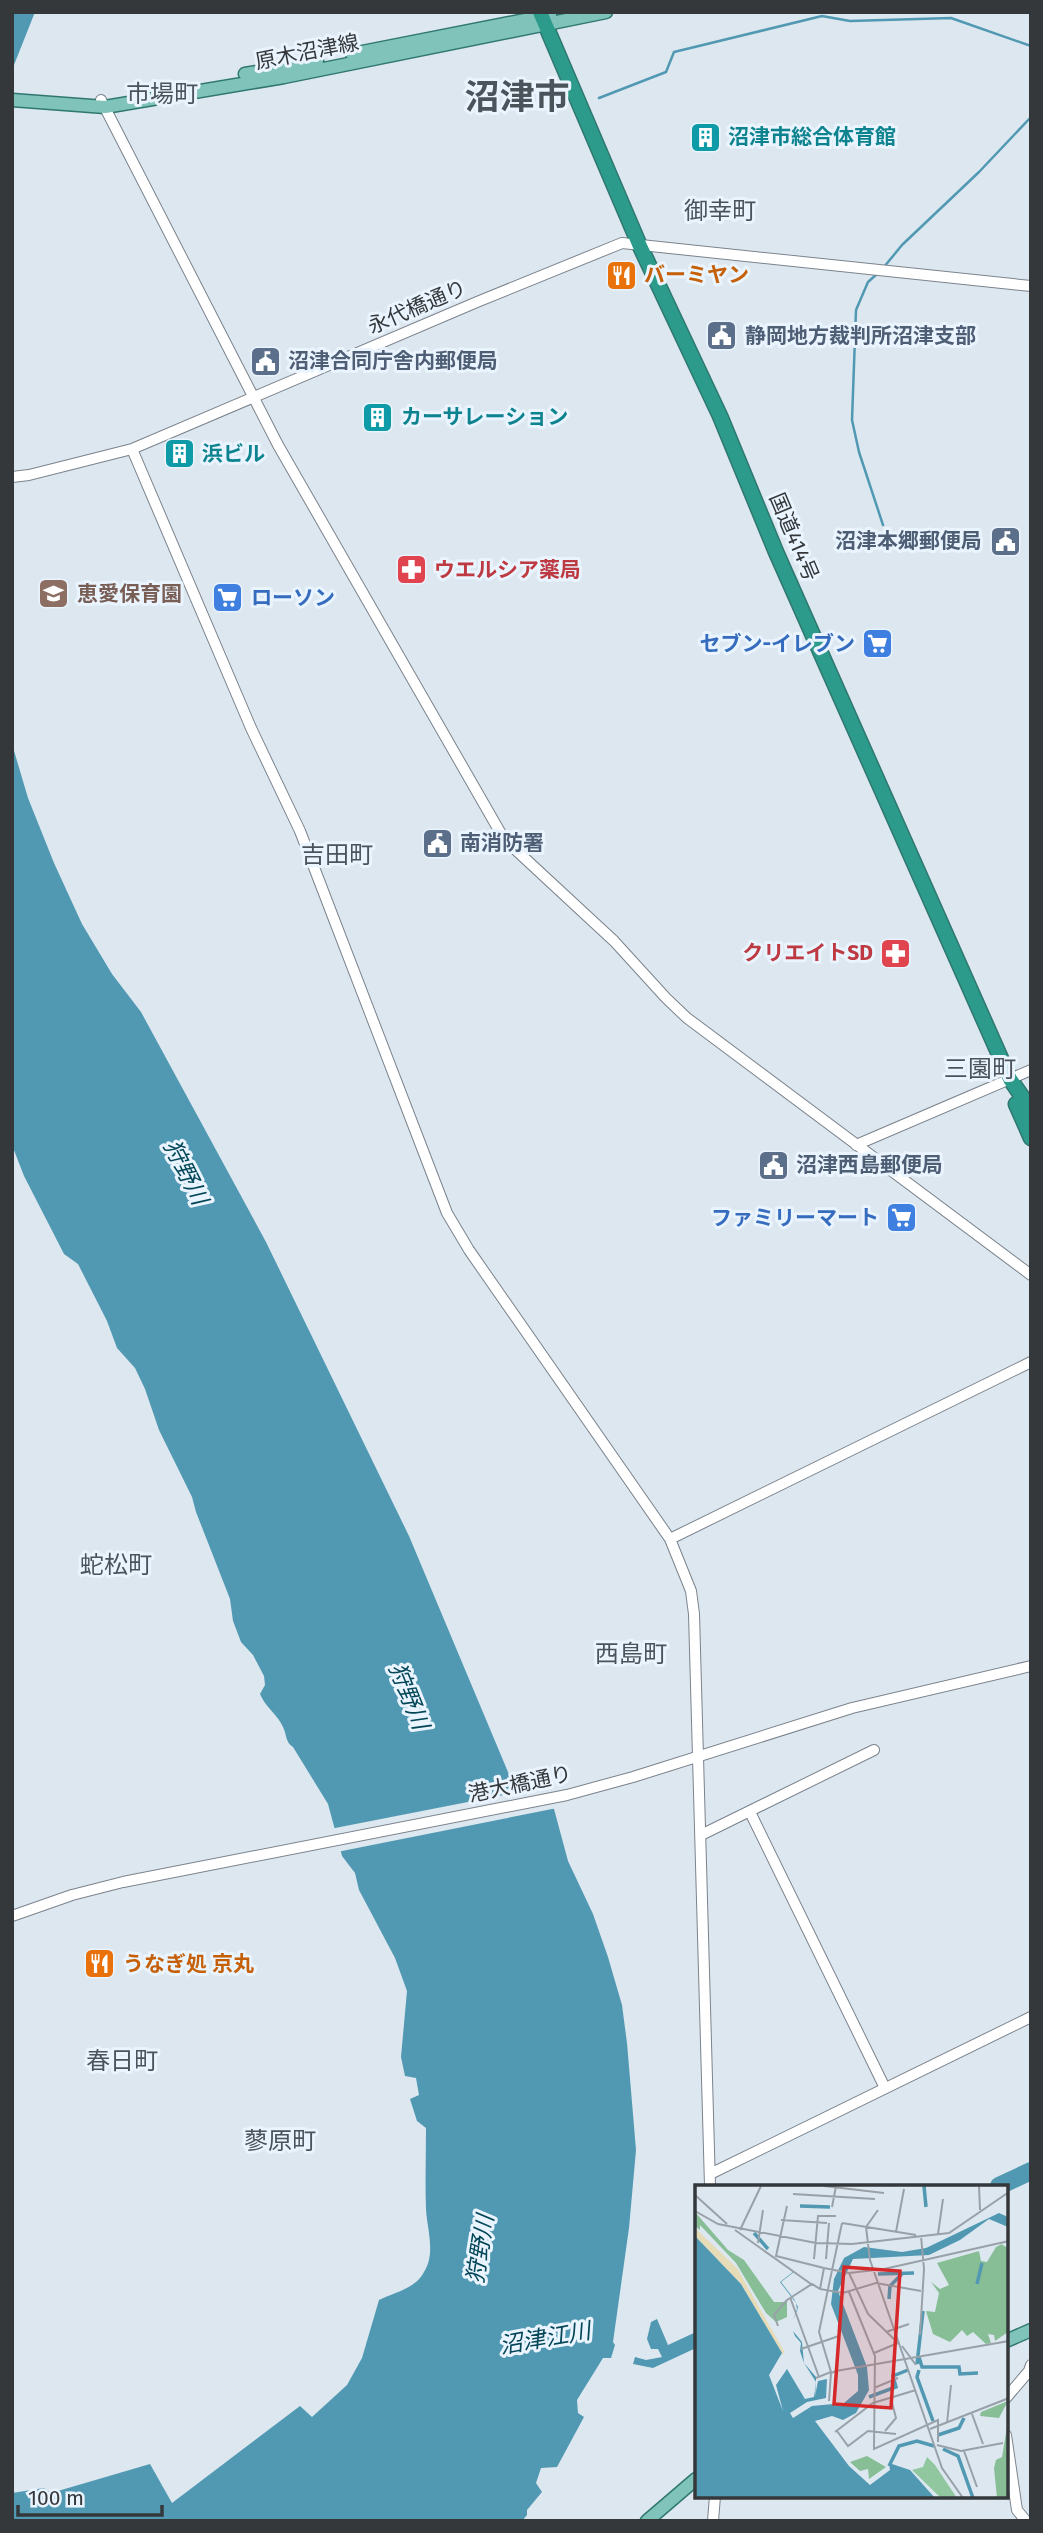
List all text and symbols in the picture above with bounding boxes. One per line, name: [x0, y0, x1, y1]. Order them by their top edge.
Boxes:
street label: 原木沼津線: [253, 29, 361, 75]
district label: 沼津市: [464, 76, 570, 118]
district label: 市場町: [126, 80, 198, 108]
building icon: 沼津市総合体育館: [688, 120, 722, 154]
place label: 沼津市総合体育館: [728, 124, 896, 150]
district label: 御幸町: [684, 197, 756, 225]
restaurant icon: バーミヤン: [604, 258, 638, 292]
place label: バーミヤン: [644, 262, 749, 288]
street label: 永代橋通り: [364, 275, 470, 339]
public building icon: 静岡地方裁判所沼津支部: [705, 319, 739, 353]
place label: 静岡地方裁判所沼津支部: [745, 323, 976, 349]
public building icon: 沼津合同庁舎内郵便局: [248, 344, 282, 378]
place label: 沼津合同庁舎内郵便局: [288, 348, 498, 374]
building icon: カーサレーション: [361, 400, 395, 434]
place label: カーサレーション: [401, 404, 568, 430]
building icon: 浜ビル: [162, 437, 196, 471]
place label: 浜ビル: [202, 441, 265, 467]
street label: 国道414号: [764, 489, 824, 585]
public building icon: 沼津本郷郵便局: [988, 524, 1022, 558]
place label: 沼津本郷郵便局: [835, 528, 982, 554]
pharmacy icon: ウエルシア薬局: [394, 553, 428, 587]
place label: ウエルシア薬局: [434, 557, 581, 583]
school or university icon: 恵愛保育園: [37, 577, 71, 611]
place label: 恵愛保育園: [77, 581, 182, 607]
supermarket icon: ローソン: [211, 581, 245, 615]
place label: ローソン: [251, 585, 335, 611]
supermarket icon: セブン-イレブン: [861, 627, 895, 661]
place label: セブン-イレブン: [699, 631, 855, 657]
public building icon: 南消防署: [420, 826, 454, 860]
place label: 南消防署: [460, 830, 544, 856]
district label: 吉田町: [301, 841, 373, 869]
pharmacy icon: クリエイトSD: [879, 936, 913, 970]
place label: クリエイトSD: [742, 940, 873, 966]
district label: 三園町: [944, 1055, 1016, 1083]
water label: 狩野川: [158, 1135, 215, 1212]
public building icon: 沼津西島郵便局: [756, 1148, 790, 1182]
place label: 沼津西島郵便局: [796, 1152, 943, 1178]
supermarket icon: ファミリーマート: [885, 1201, 919, 1235]
place label: ファミリーマート: [711, 1205, 879, 1231]
district label: 蛇松町: [80, 1551, 152, 1579]
district label: 西島町: [595, 1640, 667, 1668]
water label: 狩野川: [383, 1659, 436, 1736]
street label: 港大橋通り: [466, 1760, 574, 1808]
restaurant icon: うなぎ処 京丸: [83, 1947, 117, 1981]
place label: うなぎ処 京丸: [123, 1951, 254, 1977]
district label: 春日町: [86, 2047, 158, 2075]
district label: 蓼原町: [244, 2127, 316, 2155]
inset map: [695, 2185, 1008, 2498]
water label: 狩野川: [461, 2210, 500, 2285]
water label: 沼津江川: [497, 2316, 596, 2360]
scale bar: [18, 2474, 161, 2518]
text: 100 m: [28, 2485, 84, 2511]

